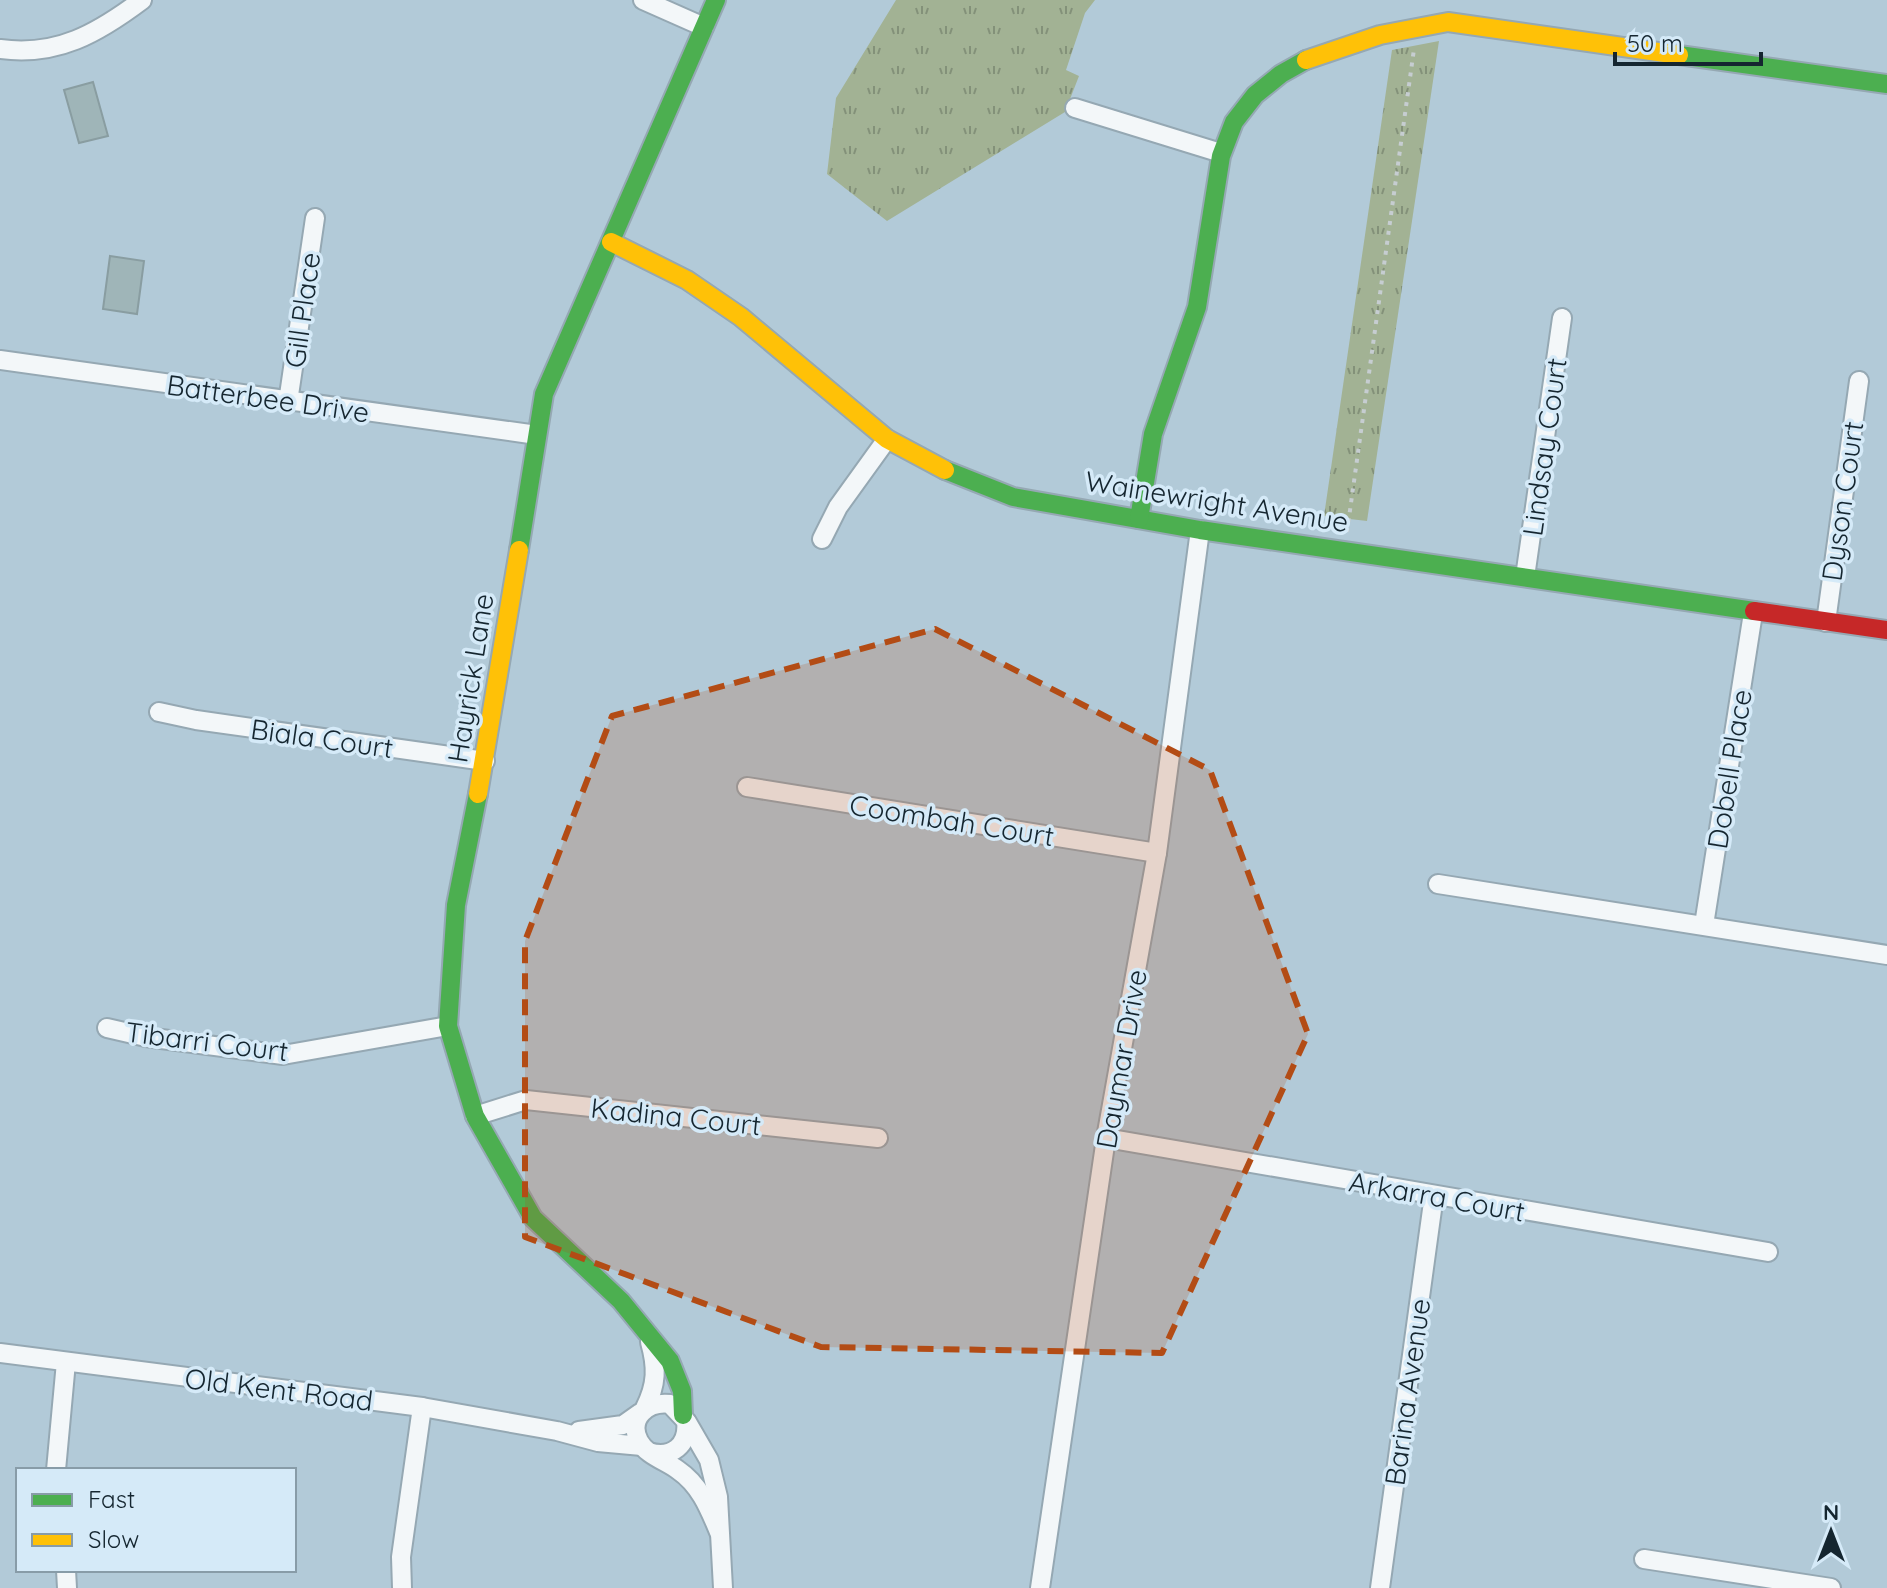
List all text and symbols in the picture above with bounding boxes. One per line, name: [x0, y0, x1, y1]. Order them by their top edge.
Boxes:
scale bar: [1615, 16, 1761, 66]
text: 50 m: [1627, 28, 1683, 58]
street label: Gill Place: [277, 250, 327, 370]
street label: Lindsay Court: [1514, 356, 1574, 538]
street label: Batterbee Drive: [164, 366, 372, 430]
street label: Dyson Court: [1813, 419, 1871, 583]
street label: Wainewright Avenue: [1083, 463, 1351, 539]
street label: Hayrick Lane: [439, 591, 501, 765]
street label: Dobell Place: [1699, 687, 1759, 851]
street label: Biala Court: [248, 711, 396, 765]
street label: Coombah Court: [847, 787, 1057, 853]
street label: Daymar Drive: [1088, 967, 1154, 1151]
street label: Tibarri Court: [124, 1014, 290, 1068]
street label: Kadina Court: [589, 1090, 763, 1142]
street label: Arkarra Court: [1346, 1163, 1528, 1229]
street label: Barina Avenue: [1377, 1296, 1437, 1488]
street label: Old Kent Road: [183, 1360, 375, 1418]
legend: [16, 1468, 296, 1572]
text: Fast: [88, 1484, 135, 1514]
north arrow: [1791, 1492, 1871, 1572]
text: N: [1823, 1498, 1839, 1526]
text: Slow: [88, 1524, 139, 1554]

